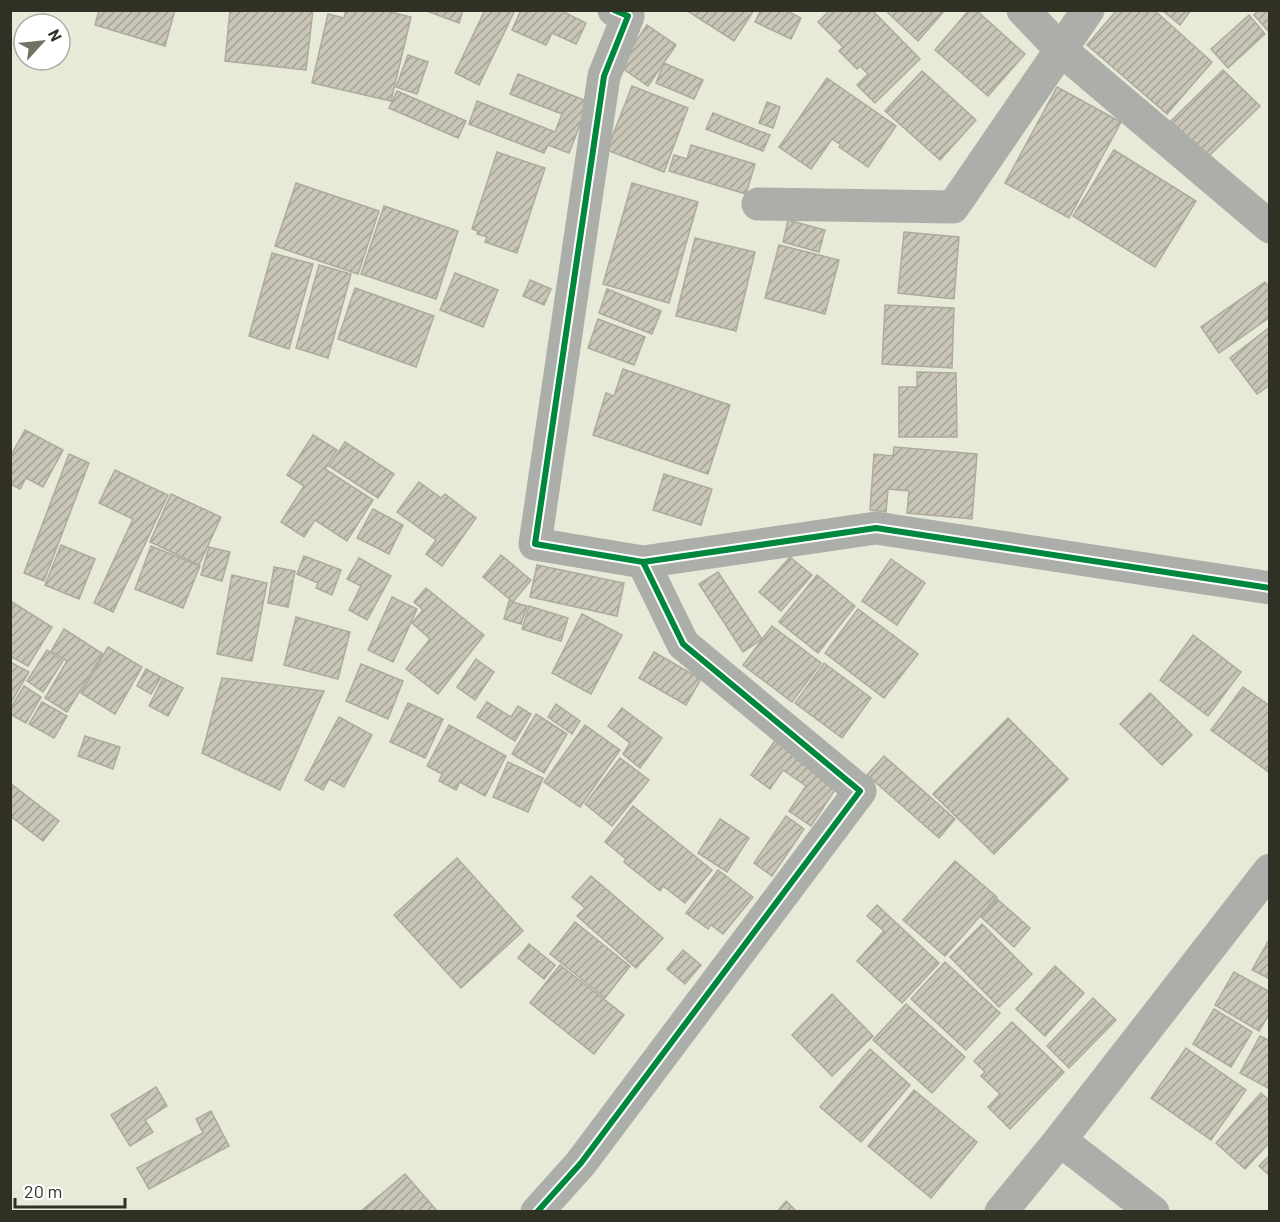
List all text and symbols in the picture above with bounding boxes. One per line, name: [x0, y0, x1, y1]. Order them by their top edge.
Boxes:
north arrow: [12, 12, 72, 72]
text: N: [45, 26, 67, 44]
scale bar: [15, 1171, 124, 1209]
text: 20 m: [24, 1180, 62, 1202]

